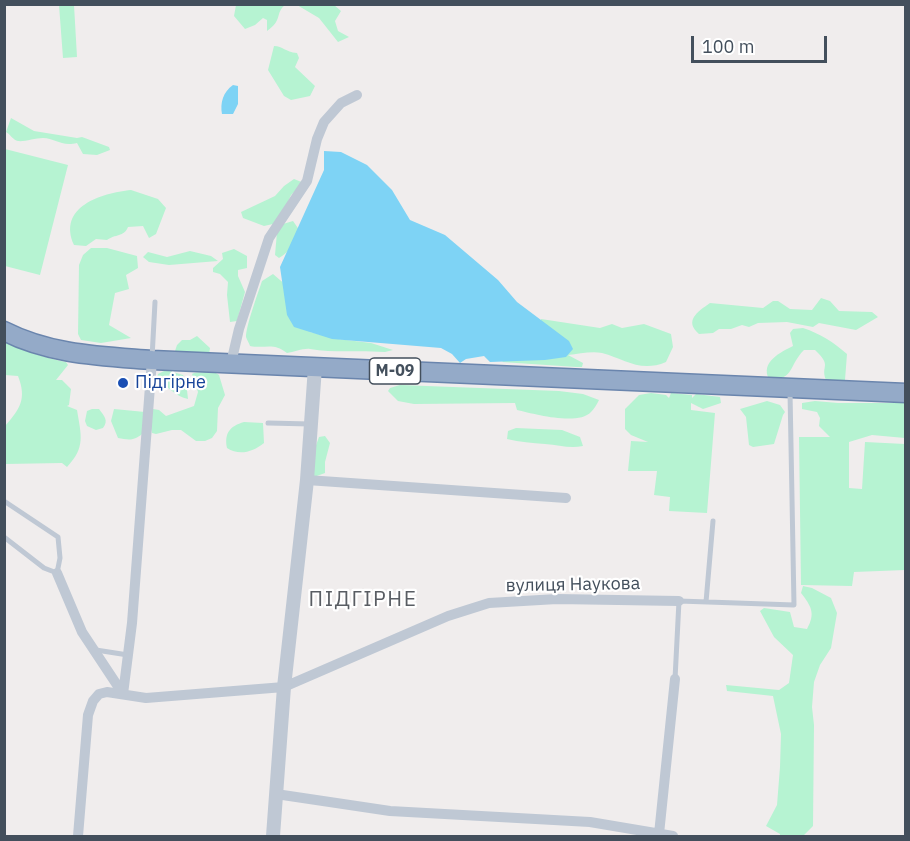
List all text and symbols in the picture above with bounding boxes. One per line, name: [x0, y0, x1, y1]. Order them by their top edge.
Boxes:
scale bar: [694, 24, 830, 62]
text: 100 m: [702, 35, 754, 58]
road number: М-09: [370, 358, 420, 384]
place label: Підгірне: [135, 372, 206, 394]
marker: Підгірне: [116, 376, 130, 390]
street label: вулиця Наукова: [506, 573, 640, 597]
district label: ПІДГІРНЕ: [309, 587, 417, 613]

